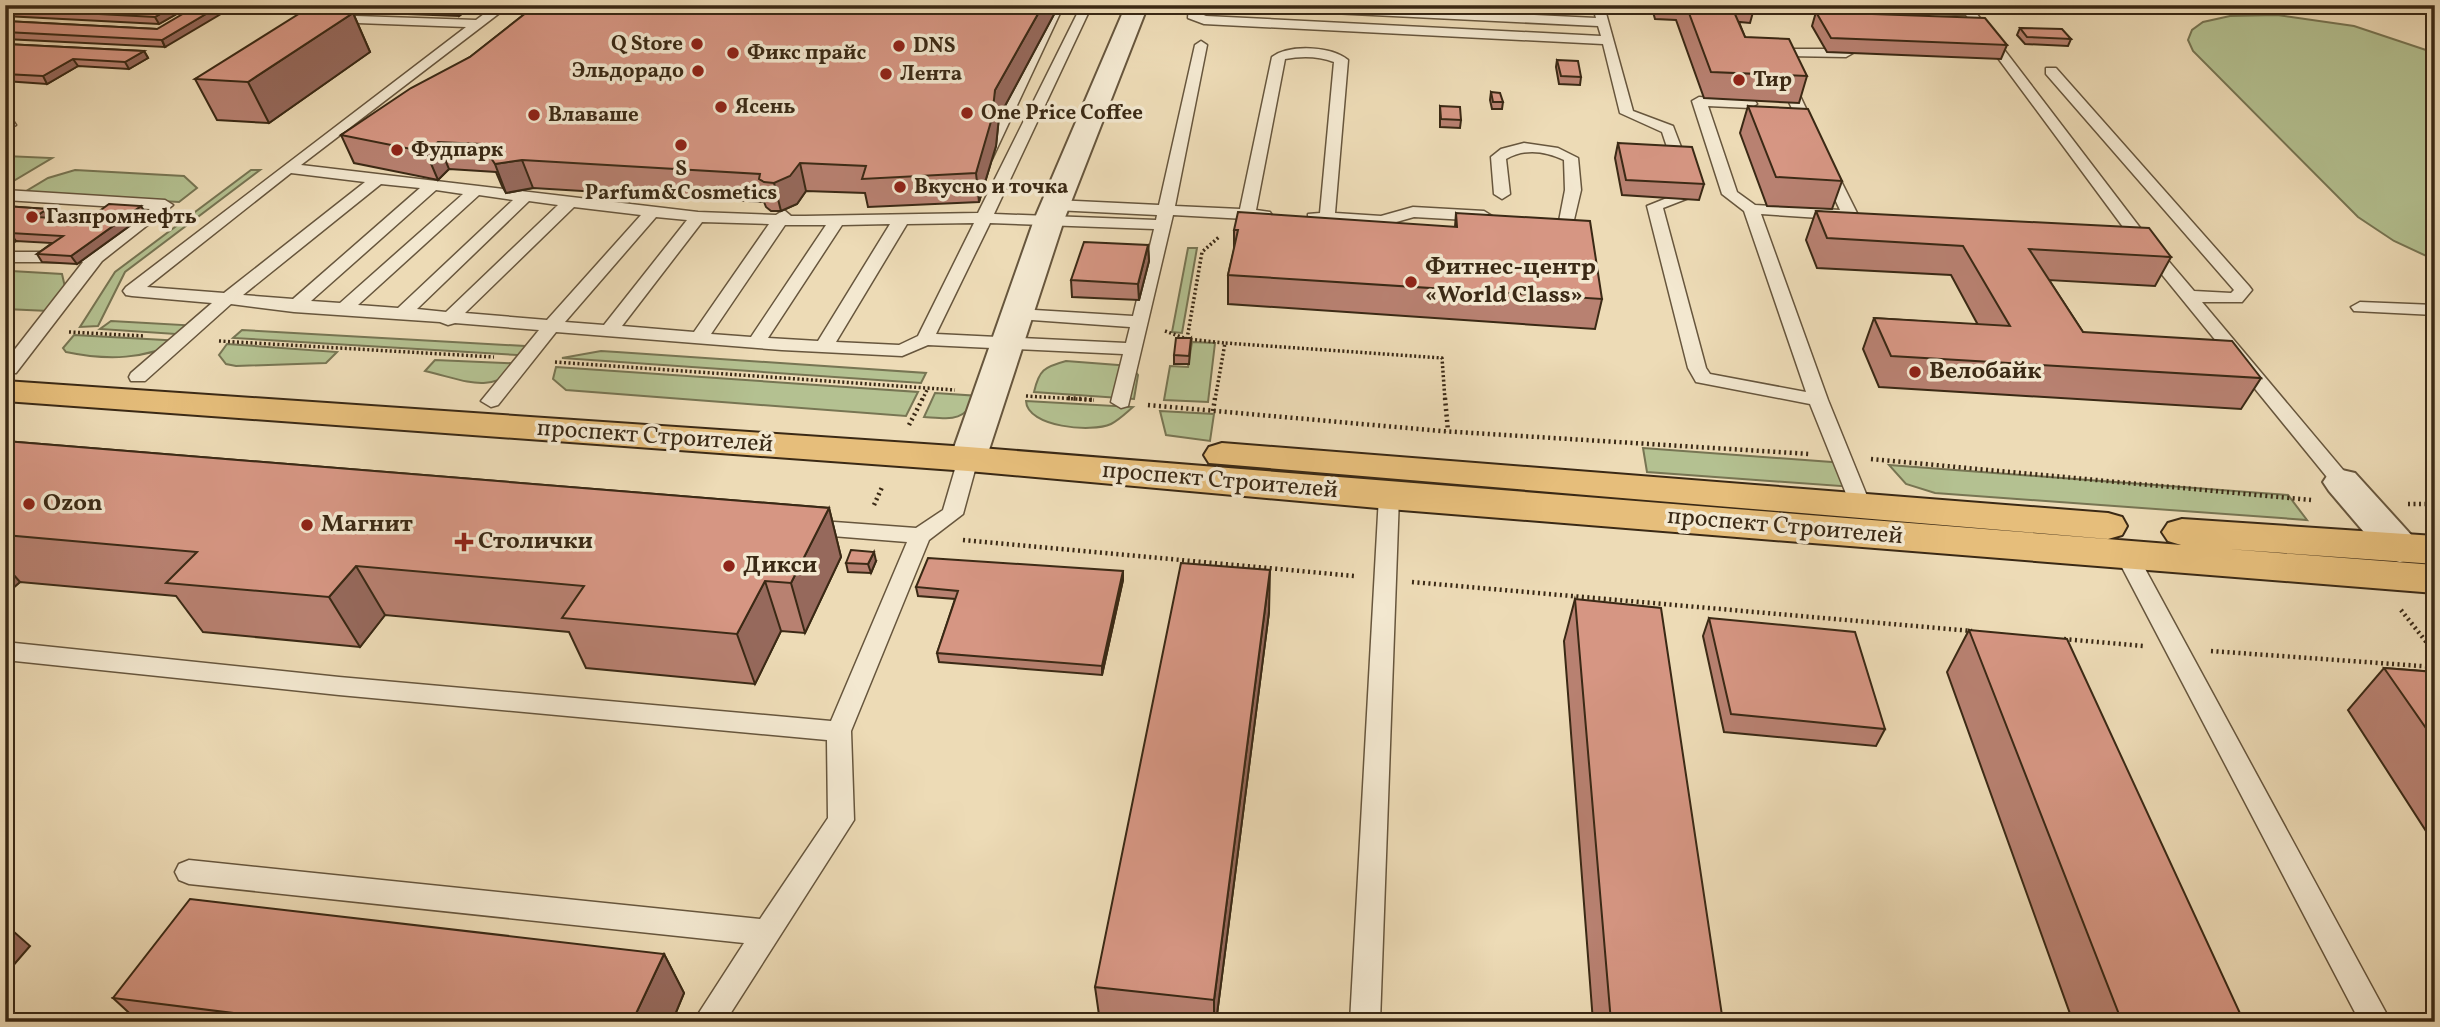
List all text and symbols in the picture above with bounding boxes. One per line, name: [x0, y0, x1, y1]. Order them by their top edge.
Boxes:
place label: Q Store: [611, 30, 683, 59]
place label: DNS: [913, 32, 955, 61]
marker: Q Store: [689, 36, 705, 52]
marker: DNS: [891, 38, 907, 54]
place label: Фикс прайс: [747, 39, 867, 68]
marker: Фикс прайс: [725, 45, 741, 61]
place label: Эльдорадо: [572, 57, 684, 86]
place label: Лента: [900, 60, 962, 89]
marker: Эльдорадо: [690, 63, 706, 79]
marker: Лента: [878, 66, 894, 82]
place label: Тир: [1753, 66, 1792, 95]
marker: Тир: [1731, 72, 1747, 88]
place label: Ясень: [735, 93, 795, 122]
marker: Ясень: [713, 99, 729, 115]
place label: One Price Coffee: [981, 99, 1143, 128]
place label: Влаваше: [548, 101, 639, 130]
marker: One Price Coffee: [959, 105, 975, 121]
marker: Влаваше: [526, 107, 542, 123]
place label: Фудпарк: [411, 136, 504, 165]
marker: S Parfum&Cosmetics: [673, 137, 689, 153]
marker: Фудпарк: [389, 142, 405, 158]
place label: S Parfum&Cosmetics: [585, 155, 777, 208]
place label: Вкусно и точка: [914, 173, 1069, 202]
marker: Вкусно и точка: [892, 179, 908, 195]
place label: Газпромнефть: [46, 203, 197, 232]
marker: Газпромнефть: [24, 209, 40, 225]
place label: Фитнес-центр «World Class»: [1425, 251, 1596, 313]
marker: Фитнес-центр «World Class»: [1403, 274, 1419, 290]
place label: Велобайк: [1929, 355, 2042, 389]
marker: Велобайк: [1907, 364, 1923, 380]
street label: проспект Строителей: [536, 412, 774, 462]
street label: проспект Строителей: [1101, 454, 1339, 508]
place label: Ozon: [43, 487, 103, 521]
marker: Ozon: [21, 496, 37, 512]
street label: проспект Строителей: [1666, 500, 1904, 554]
place label: Магнит: [321, 508, 413, 542]
marker: Магнит: [299, 517, 315, 533]
place label: Столички: [478, 525, 593, 559]
marker: Столички: [456, 534, 472, 550]
place label: Дикси: [743, 549, 817, 583]
marker: Дикси: [721, 558, 737, 574]

